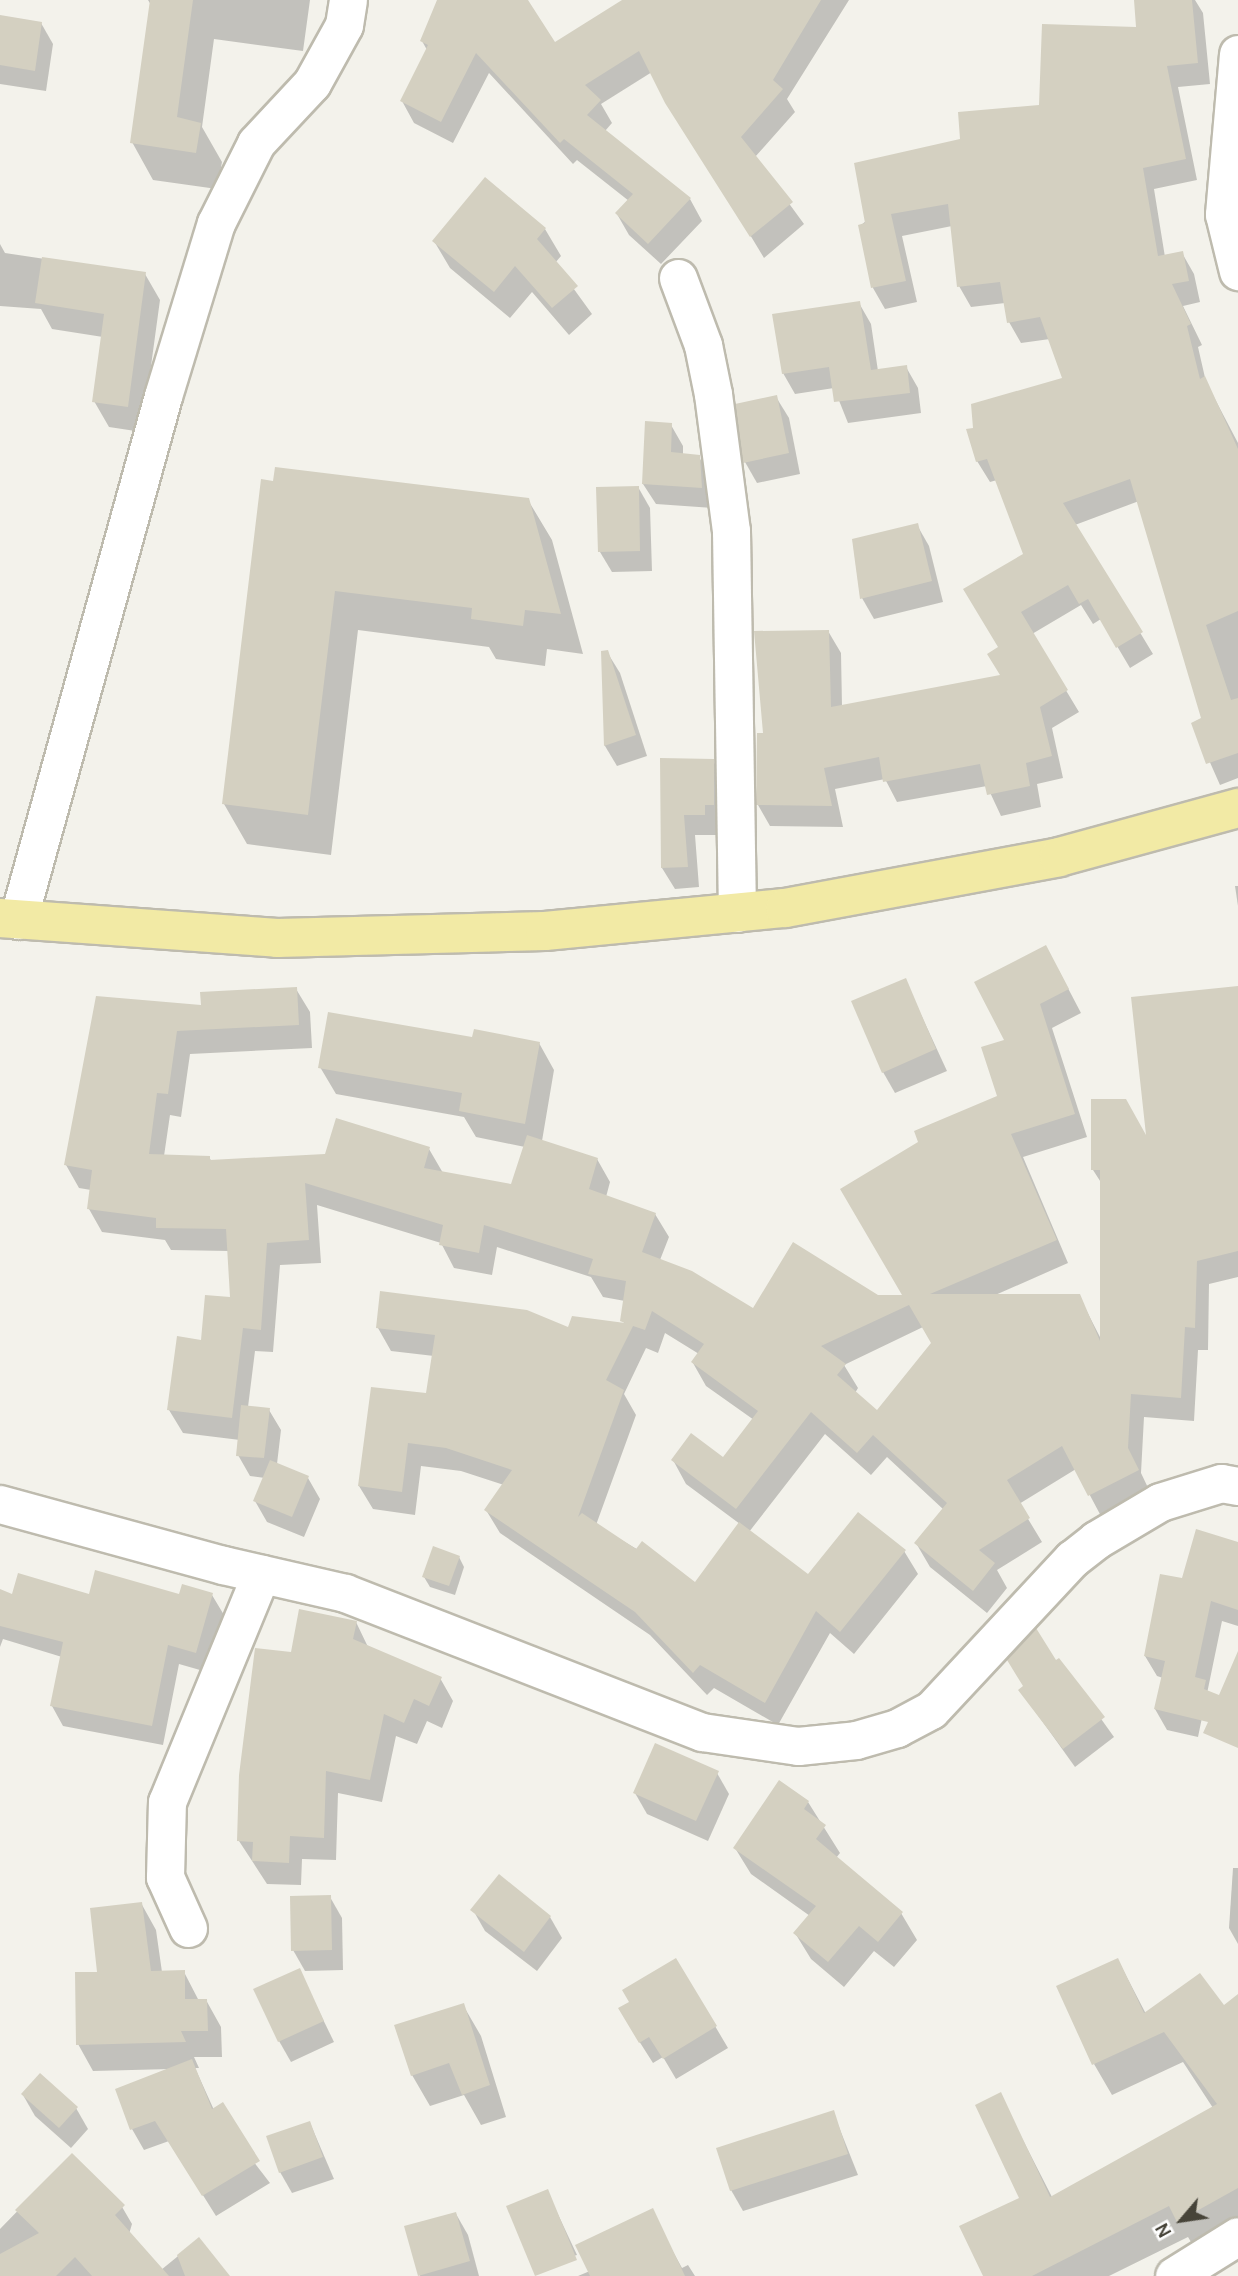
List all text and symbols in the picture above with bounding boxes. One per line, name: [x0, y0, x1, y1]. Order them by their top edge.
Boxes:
north arrow: [1147, 2185, 1217, 2255]
text: N: [1151, 2219, 1177, 2241]

